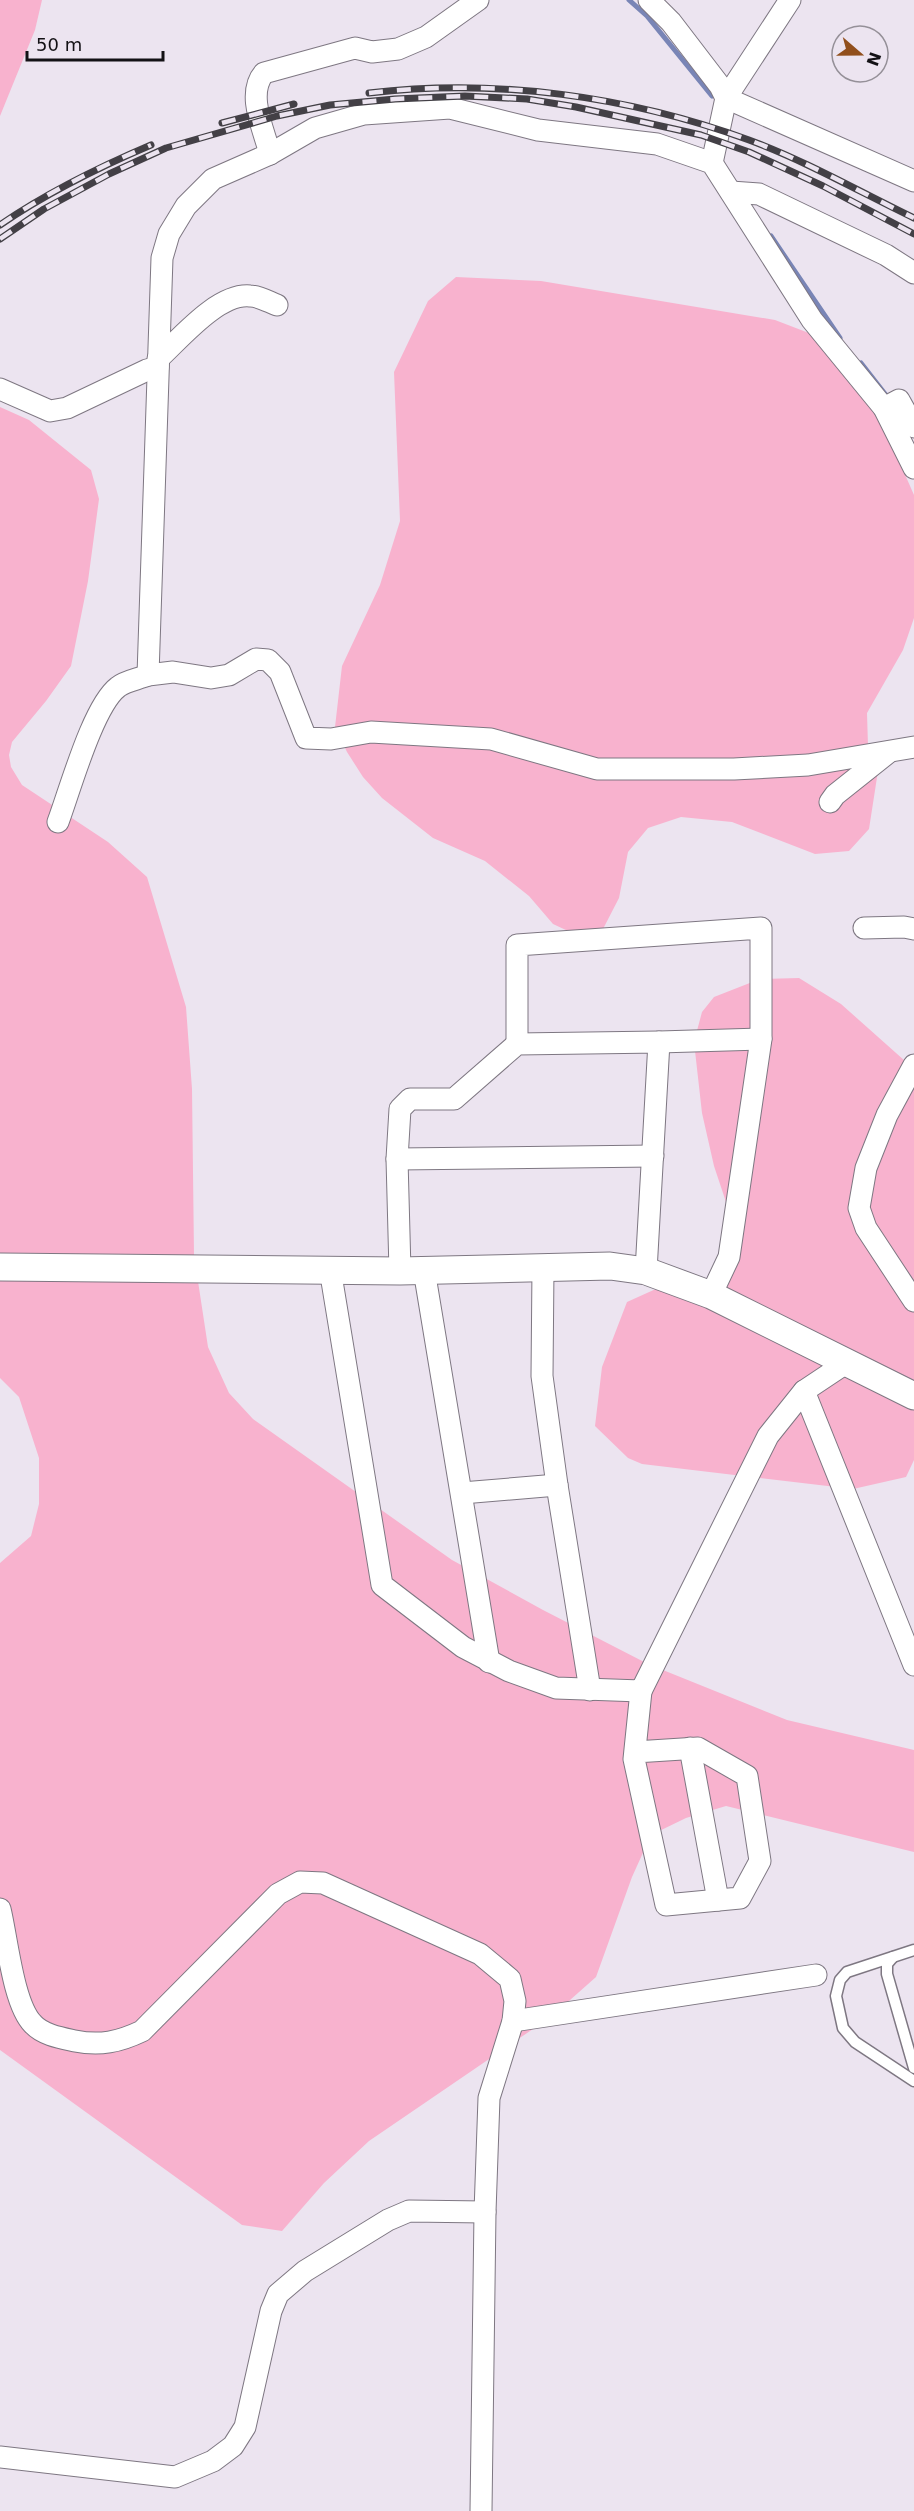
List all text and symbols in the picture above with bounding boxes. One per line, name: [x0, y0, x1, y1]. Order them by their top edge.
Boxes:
scale bar: [27, 24, 164, 62]
north arrow: [830, 24, 890, 84]
text: 50 m: [36, 34, 82, 55]
text: N: [862, 49, 885, 69]

